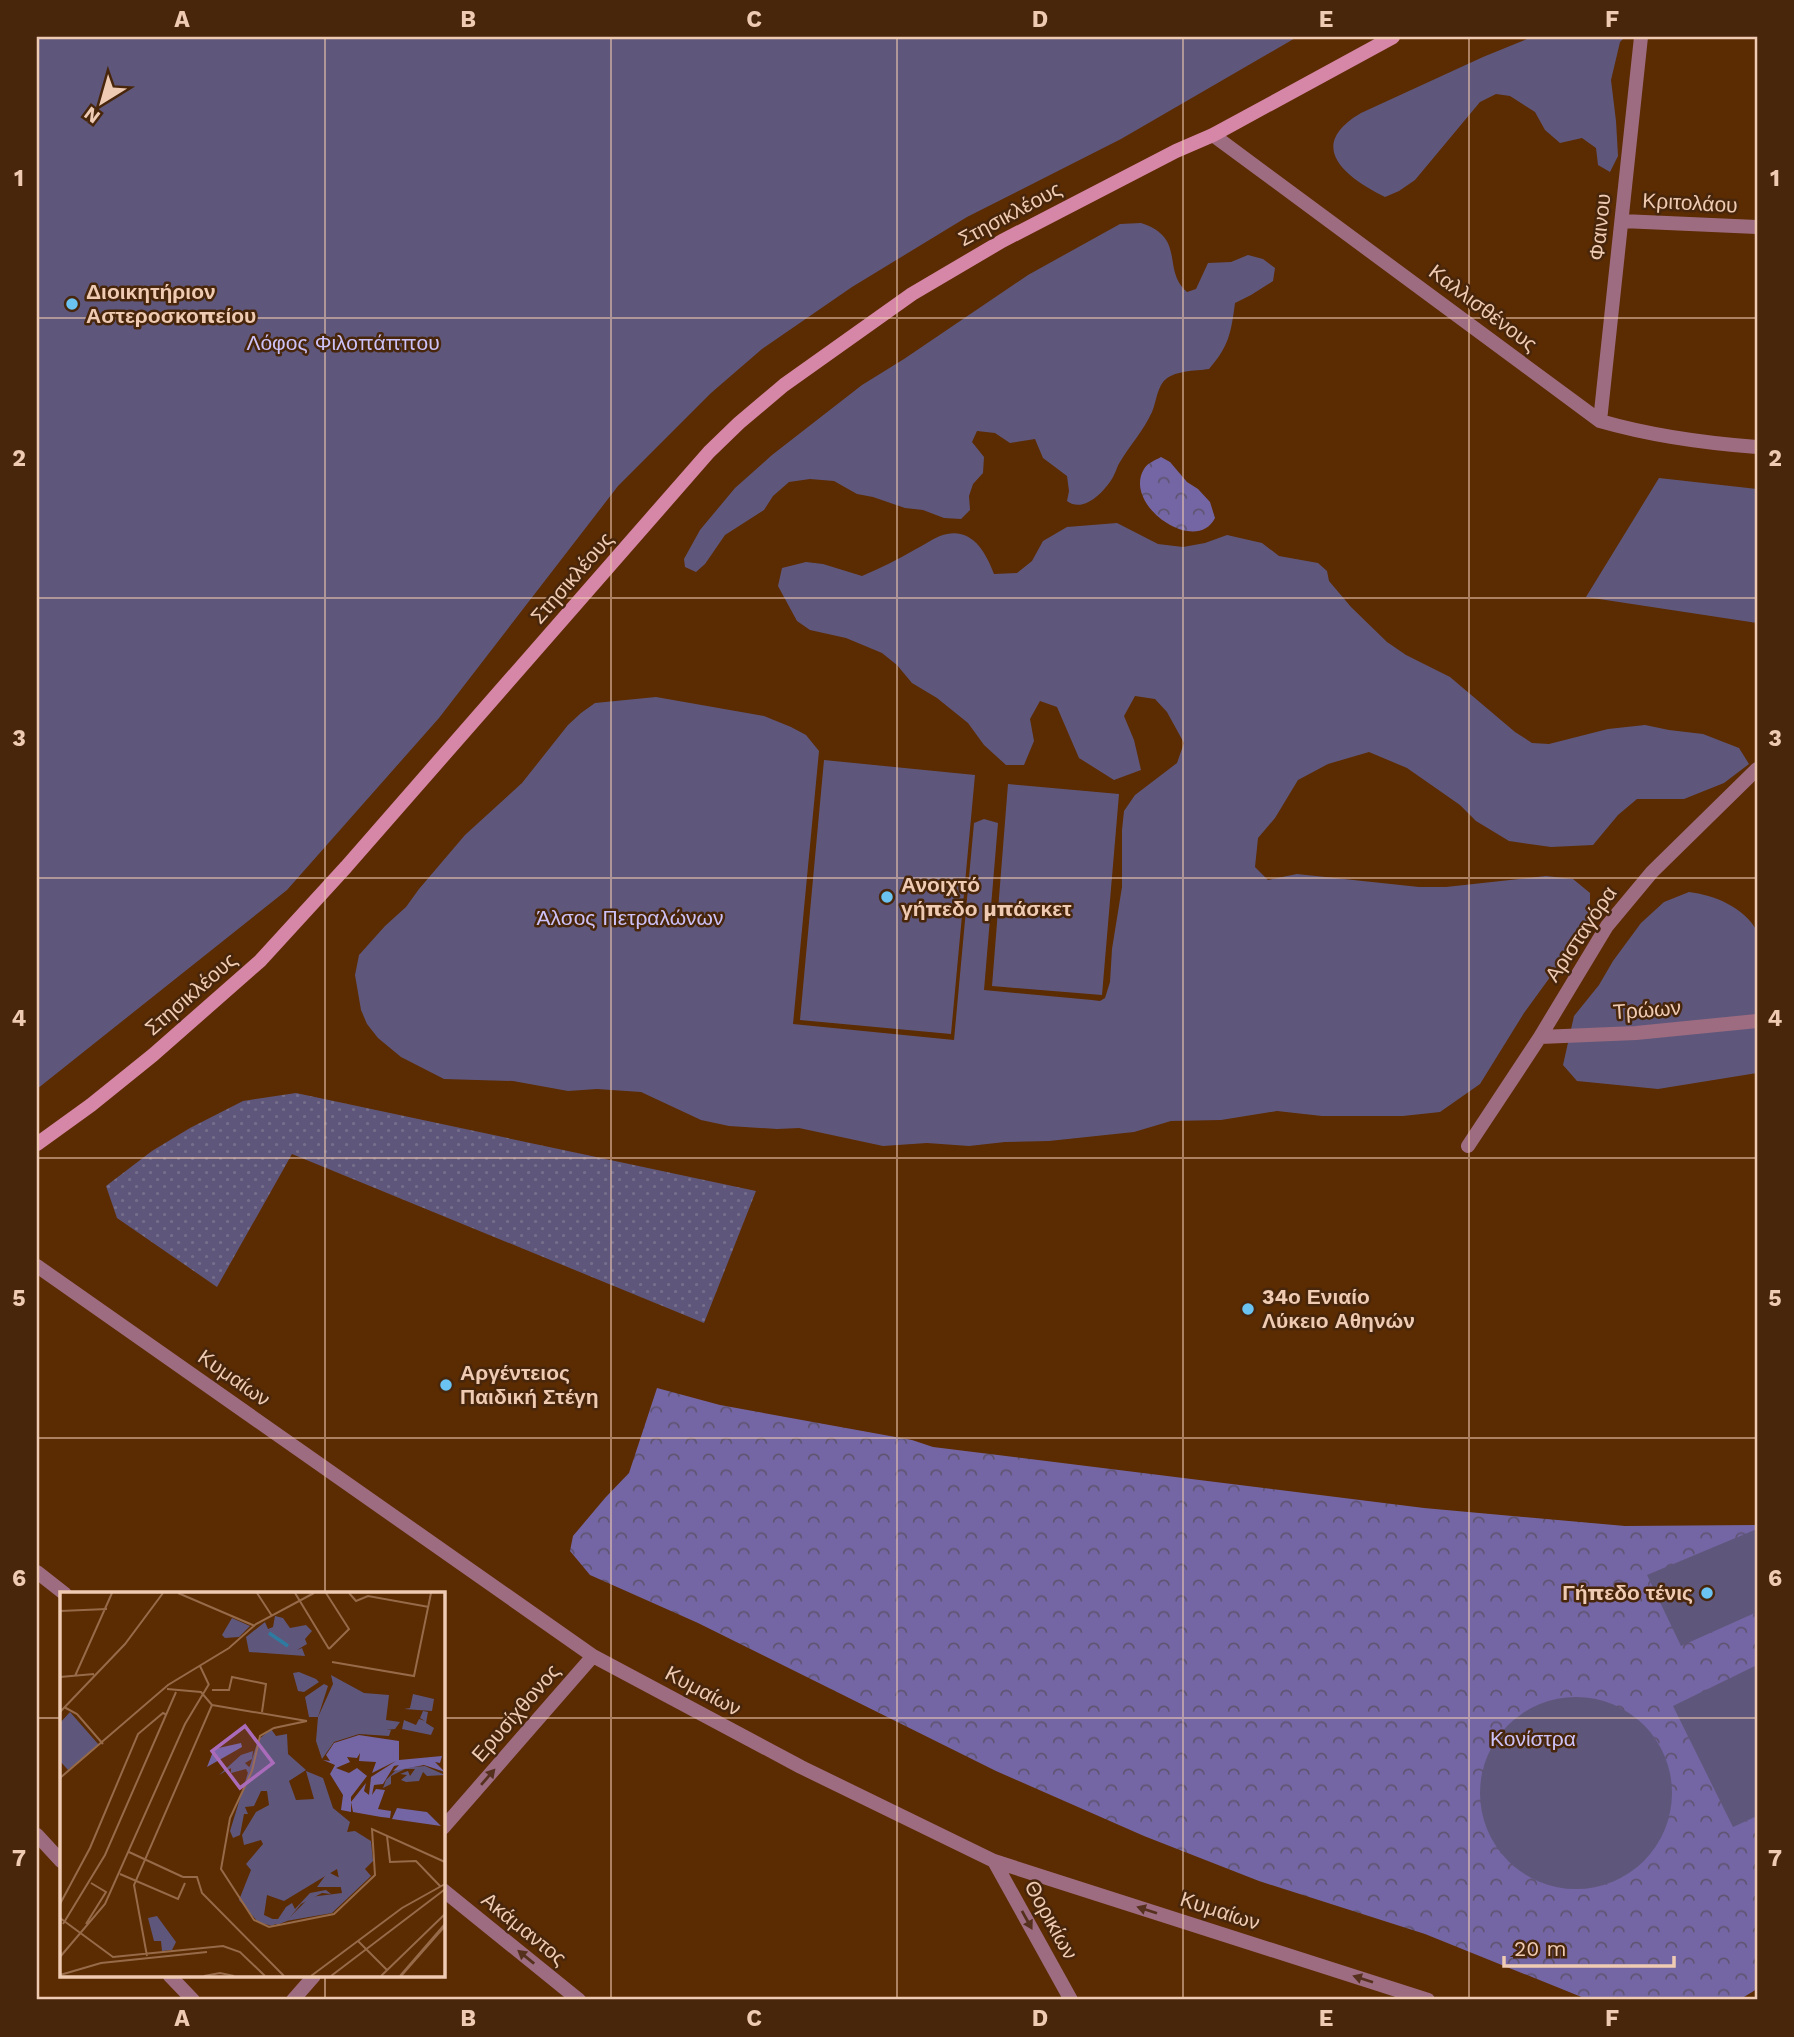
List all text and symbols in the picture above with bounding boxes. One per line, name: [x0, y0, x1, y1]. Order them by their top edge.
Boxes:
text: A: [174, 6, 190, 33]
text: B: [460, 6, 476, 33]
text: C: [746, 6, 762, 33]
text: D: [1032, 6, 1048, 33]
text: E: [1319, 6, 1333, 33]
text: F: [1605, 6, 1619, 33]
north arrow: [66, 66, 136, 136]
text: N: [80, 102, 105, 129]
text: 1: [14, 165, 24, 192]
text: 1: [1770, 165, 1780, 192]
street label: Στησικλέους: [954, 176, 1066, 251]
street label: Κριτολάου: [1642, 188, 1738, 217]
street label: Φαινου: [1584, 192, 1615, 262]
street label: Καλλισθένους: [1424, 259, 1542, 357]
place label: Διοικητήριον Αστεροσκοπείου: [86, 279, 256, 328]
marker: Διοικητήριον Αστεροσκοπείου: [64, 296, 80, 312]
park label: Λόφος Φιλοπάππου: [246, 330, 440, 355]
text: 2: [12, 445, 26, 472]
text: 2: [1768, 445, 1782, 472]
street label: Στησικλέους: [525, 527, 618, 629]
text: 3: [12, 725, 26, 752]
text: 3: [1768, 725, 1782, 752]
place label: Ανοιχτό γήπεδο μπάσκετ: [901, 872, 1072, 921]
street label: Αρισταγόρα: [1539, 881, 1622, 986]
marker: Ανοιχτό γήπεδο μπάσκετ: [879, 889, 895, 905]
park label: Άλσος Πετραλώνων: [536, 905, 724, 930]
street label: Στησικλέους: [140, 947, 242, 1040]
street label: Τρώων: [1612, 995, 1682, 1024]
text: 4: [12, 1005, 27, 1032]
text: 4: [1768, 1005, 1783, 1032]
place label: 34ο Ενιαίο Λύκειο Αθηνών: [1262, 1284, 1415, 1333]
text: 5: [12, 1285, 26, 1312]
text: 5: [1768, 1285, 1782, 1312]
marker: 34ο Ενιαίο Λύκειο Αθηνών: [1240, 1301, 1256, 1317]
street label: Κυμαίων: [193, 1344, 275, 1411]
place label: Αργέντειος Παιδική Στέγη: [460, 1360, 599, 1409]
marker: Αργέντειος Παιδική Στέγη: [438, 1377, 454, 1393]
text: 6: [12, 1565, 26, 1592]
text: 6: [1768, 1565, 1782, 1592]
place label: Γήπεδο τένις: [1562, 1580, 1693, 1605]
marker: Γήπεδο τένις: [1699, 1585, 1715, 1601]
inset map: [60, 1592, 444, 1978]
street label: Ερυσίχθονος: [466, 1659, 565, 1767]
street label: Κυμαίων: [661, 1660, 745, 1721]
park label: Κονίστρα: [1490, 1726, 1576, 1751]
one-way arrow: [480, 1768, 496, 1786]
text: 7: [12, 1845, 26, 1872]
text: 7: [1768, 1845, 1782, 1872]
street label: Θορικίων: [1019, 1876, 1083, 1964]
street label: Κυμαίων: [1177, 1886, 1263, 1935]
street label: Ακάμαντος: [477, 1887, 572, 1970]
one-way arrow: [1136, 1904, 1157, 1914]
one-way arrow: [1021, 1911, 1033, 1930]
scale bar: [1504, 1925, 1673, 1969]
text: 20 m: [1514, 1936, 1566, 1961]
one-way arrow: [518, 1950, 536, 1965]
one-way arrow: [1353, 1974, 1374, 1984]
text: A: [174, 2005, 190, 2032]
text: B: [460, 2005, 476, 2032]
text: C: [746, 2005, 762, 2032]
text: D: [1032, 2005, 1048, 2032]
text: E: [1319, 2005, 1333, 2032]
text: F: [1605, 2005, 1619, 2032]

